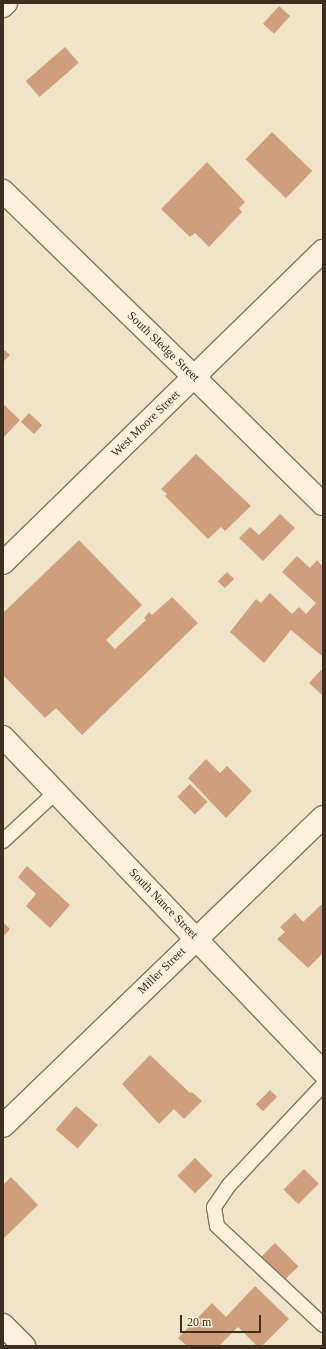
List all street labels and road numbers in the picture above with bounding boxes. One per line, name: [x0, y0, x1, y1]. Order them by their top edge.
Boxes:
street label: South Sledge Street: [124, 309, 202, 385]
street label: West Moore Street: [109, 388, 183, 460]
street label: South Nance Street: [126, 866, 200, 942]
street label: Miller Street: [135, 945, 189, 997]

